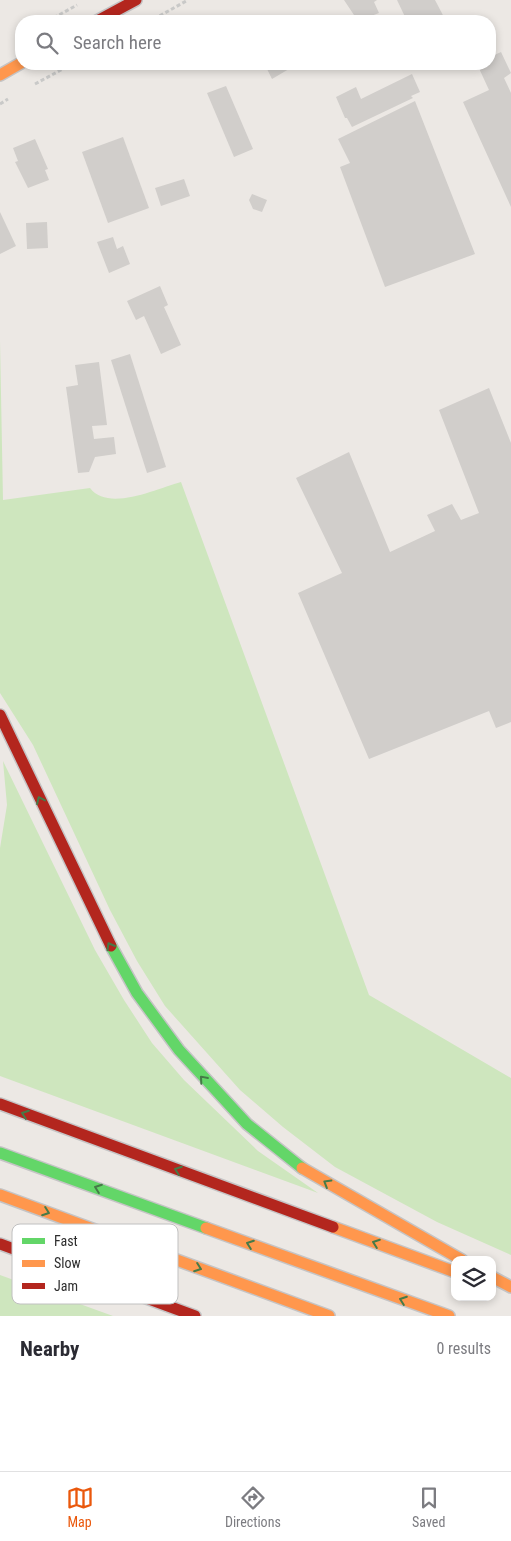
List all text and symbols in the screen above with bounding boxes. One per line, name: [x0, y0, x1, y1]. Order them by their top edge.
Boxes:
search box: [15, 15, 496, 70]
icon: search: [33, 29, 61, 57]
text: Search here: [73, 31, 161, 54]
one-way arrow: [36, 796, 46, 805]
one-way arrow: [107, 943, 117, 952]
one-way arrow: [200, 1075, 209, 1084]
one-way arrow: [21, 1110, 30, 1120]
one-way arrow: [174, 1166, 182, 1176]
one-way arrow: [323, 1180, 332, 1190]
one-way arrow: [94, 1184, 103, 1195]
one-way arrow: [41, 1206, 50, 1216]
legend: [12, 1224, 178, 1304]
text: Fast: [54, 1233, 78, 1249]
one-way arrow: [372, 1239, 381, 1249]
one-way arrow: [247, 1240, 255, 1250]
text: Slow: [54, 1255, 81, 1271]
map controls: [451, 1256, 496, 1301]
button: layers: [451, 1256, 496, 1301]
one-way arrow: [193, 1262, 202, 1272]
text: Jam: [54, 1278, 78, 1294]
one-way arrow: [399, 1296, 408, 1306]
text: Nearby: [20, 1337, 79, 1361]
text: 0 results: [436, 1339, 491, 1358]
tab: Map: [66, 1484, 94, 1530]
tab: Directions: [225, 1484, 281, 1530]
tab: Saved: [412, 1484, 445, 1530]

